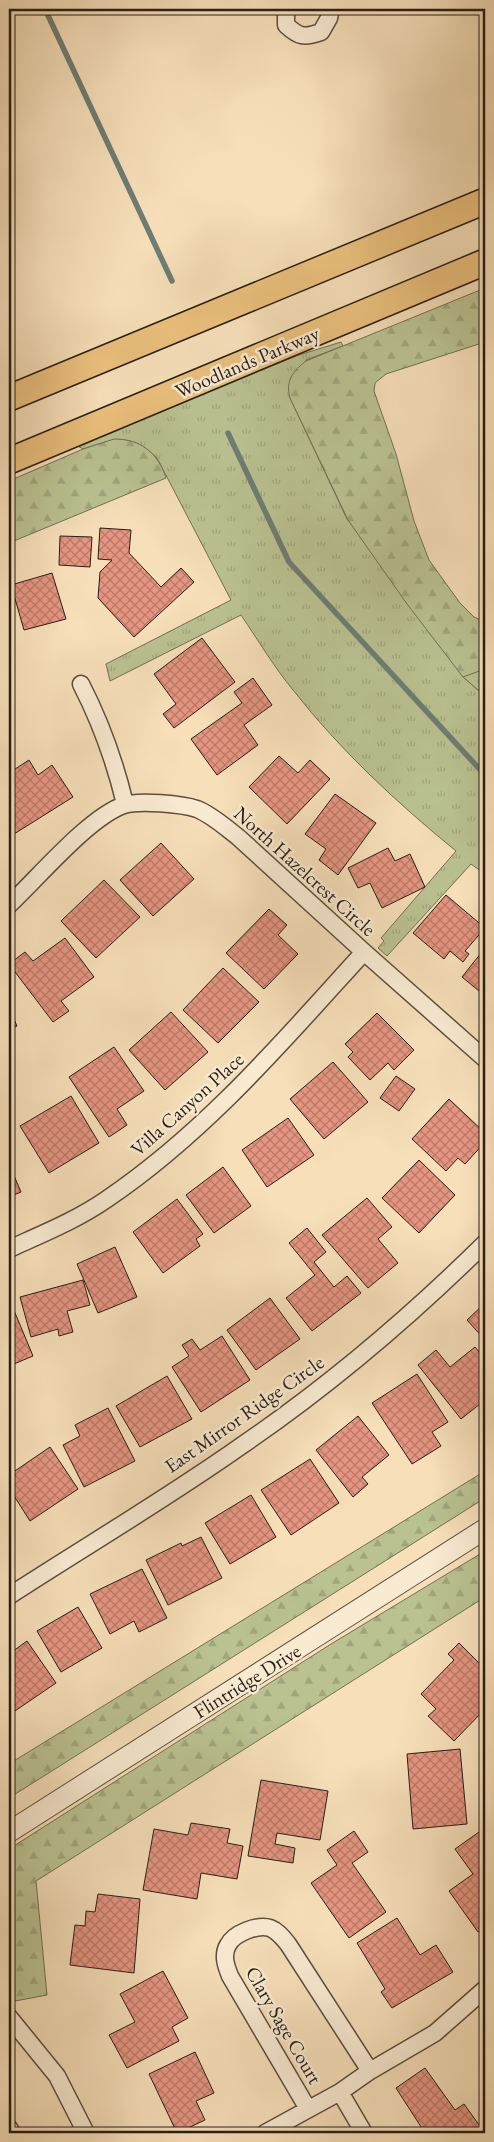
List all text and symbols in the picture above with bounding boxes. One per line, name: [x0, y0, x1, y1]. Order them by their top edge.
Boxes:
street label: Woodlands Parkway: [171, 320, 323, 404]
street label: North Hazelcrest Circle: [228, 800, 382, 942]
street label: Villa Canyon Place: [125, 1046, 249, 1162]
street label: East Mirror Ridge Circle: [159, 1349, 329, 1479]
street label: Flintridge Drive: [189, 1638, 306, 1724]
street label: Clary Sage Court: [240, 1961, 329, 2089]

